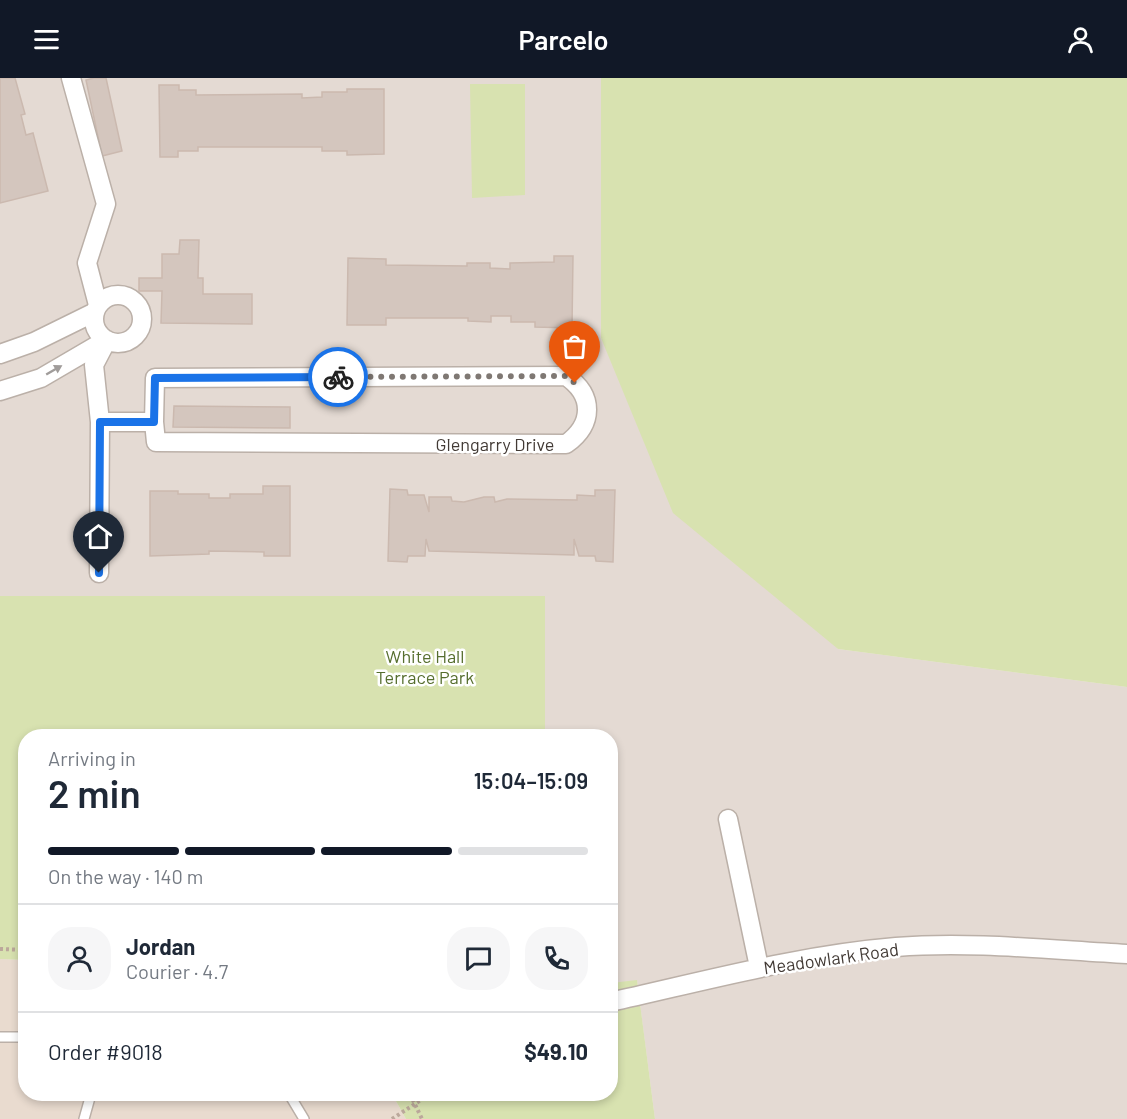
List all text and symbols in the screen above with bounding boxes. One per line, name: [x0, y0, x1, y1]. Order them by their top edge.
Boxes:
icon: menu: [30, 23, 63, 56]
text: Parcelo: [518, 23, 609, 55]
icon: person: [1064, 23, 1097, 56]
pin: [549, 321, 600, 383]
icon: bag: [558, 330, 591, 363]
courier: [308, 347, 368, 407]
icon: bike: [322, 361, 355, 394]
one-way arrow: [46, 365, 63, 375]
street label: Glengarry Drive: [436, 433, 554, 455]
pin: [73, 511, 124, 573]
icon: home: [82, 520, 115, 553]
park label: White Hall Terrace Park: [376, 645, 474, 688]
text: Arriving in: [48, 746, 136, 770]
text: 15:04–15:09: [474, 767, 588, 793]
text: 2 min: [48, 769, 141, 816]
text: On the way · 140 m: [48, 864, 203, 888]
button: person: [48, 927, 111, 990]
button: chat: [447, 927, 510, 990]
button: phone: [525, 927, 588, 990]
text: Jordan: [126, 933, 195, 959]
street label: Meadowlark Road: [762, 938, 900, 978]
text: Courier · 4.7: [126, 959, 228, 983]
text: Order #9018: [48, 1038, 163, 1064]
text: $49.10: [524, 1038, 588, 1064]

